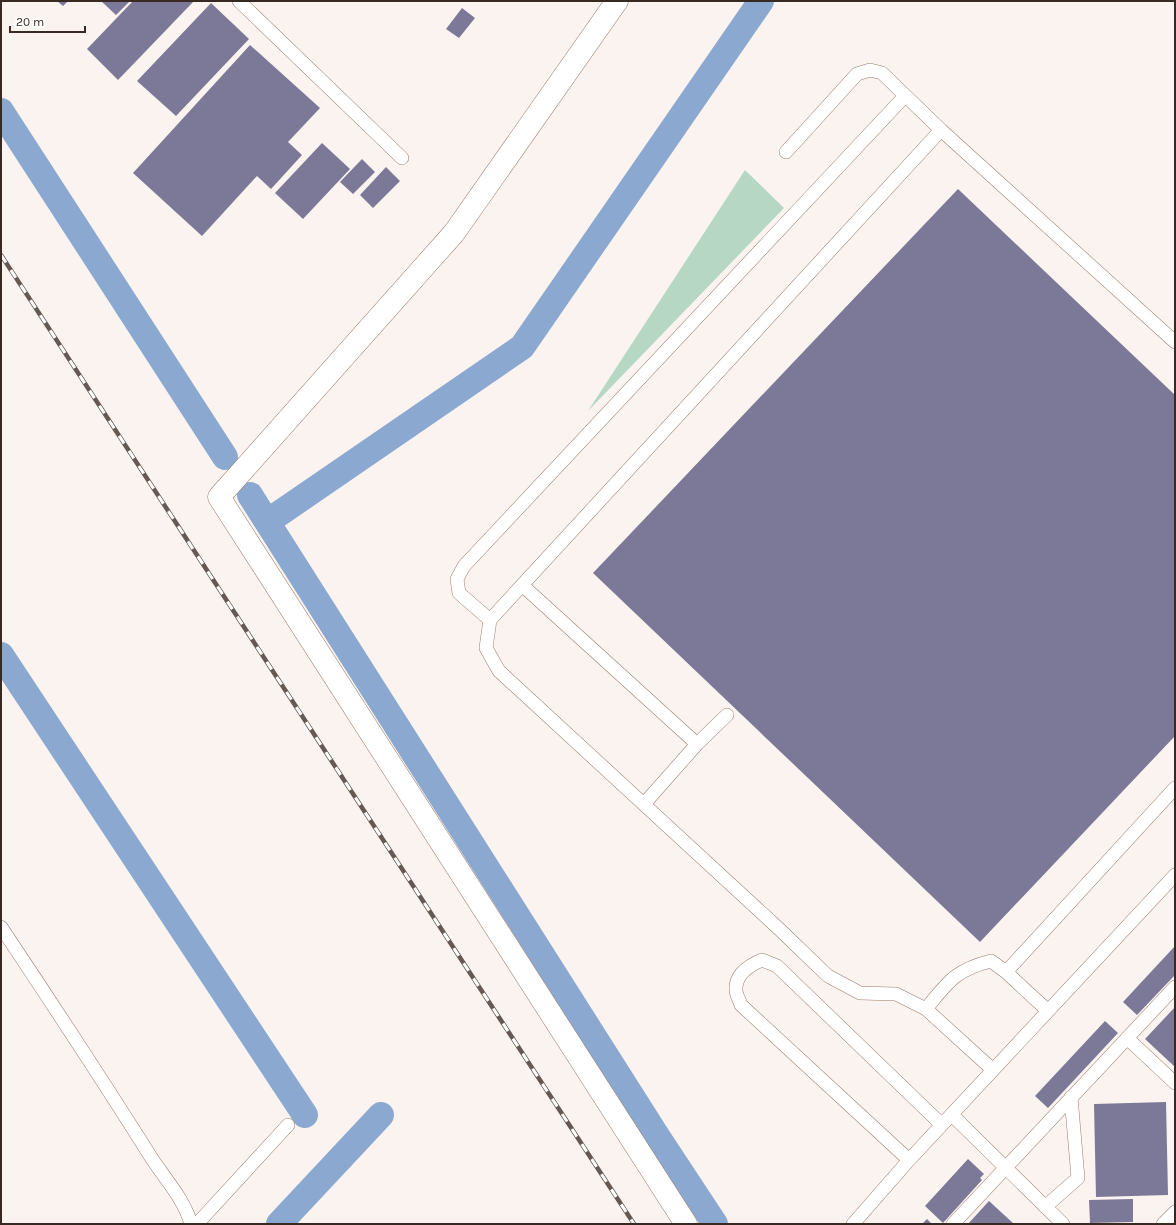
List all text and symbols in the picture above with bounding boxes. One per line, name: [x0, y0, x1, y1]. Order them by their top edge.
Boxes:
scale bar: [10, 8, 85, 34]
text: 20 m: [16, 15, 44, 29]

